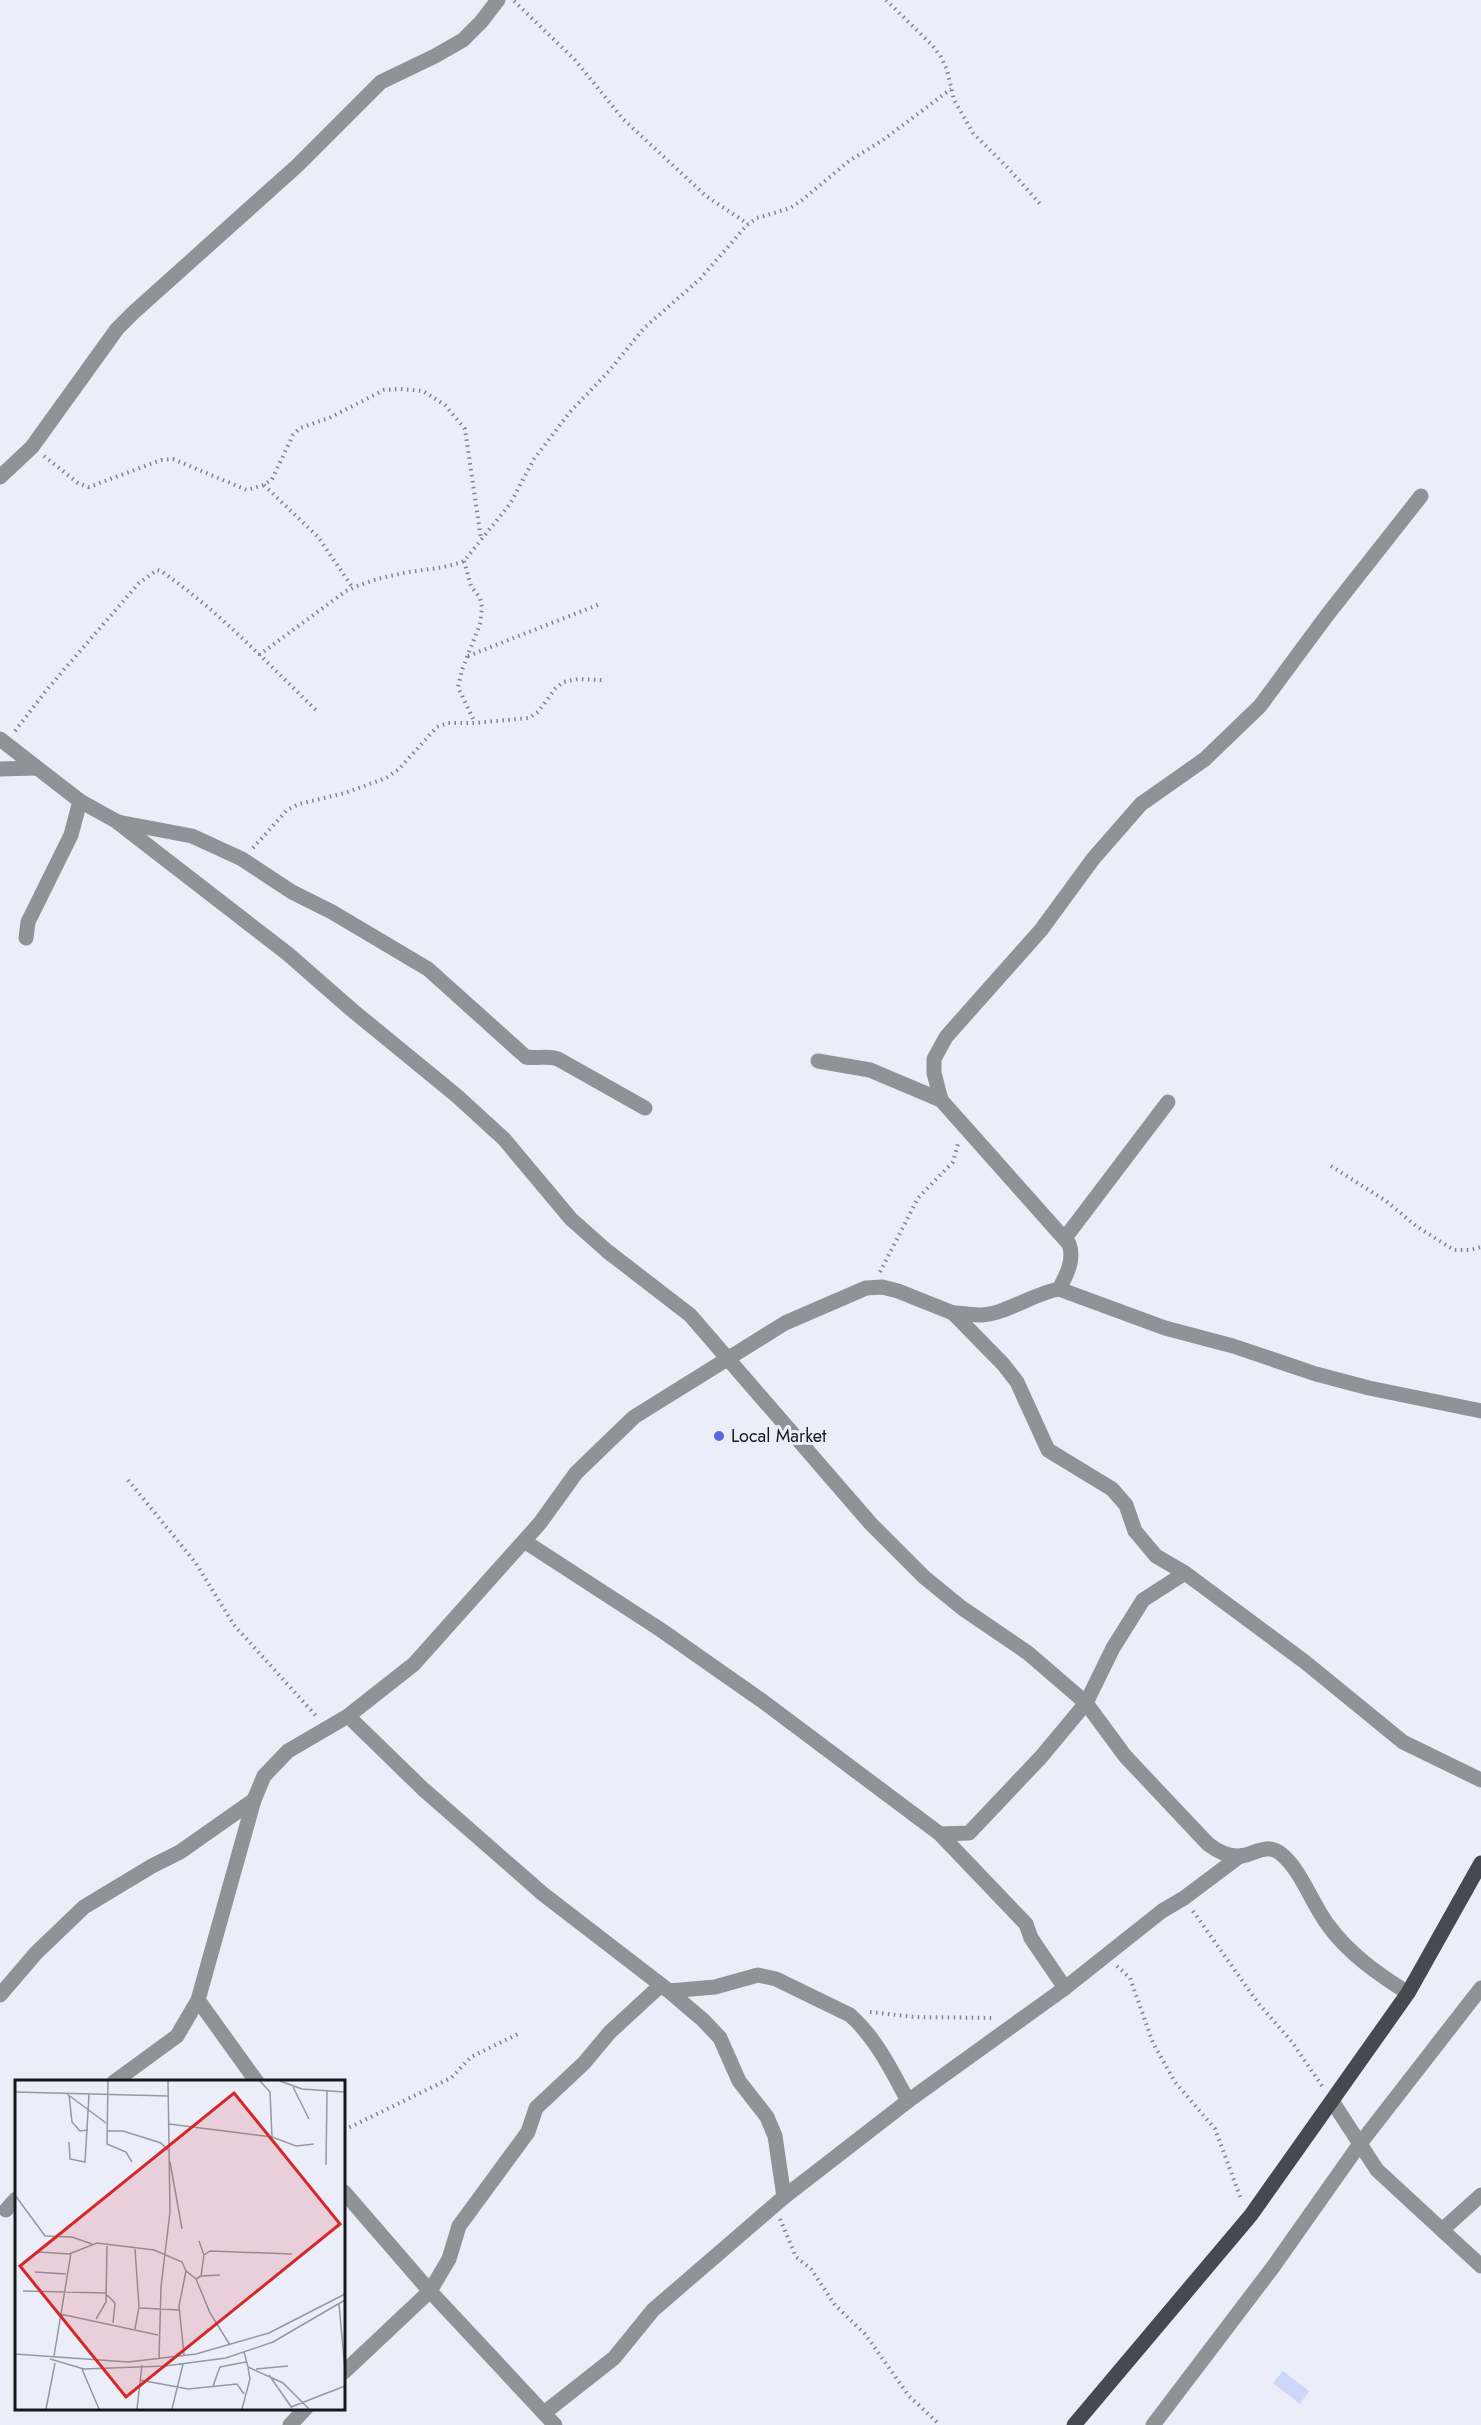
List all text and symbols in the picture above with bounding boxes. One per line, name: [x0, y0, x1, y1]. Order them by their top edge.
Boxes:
place label: Local Market: [731, 1423, 827, 1449]
marker: Local Market: [712, 1429, 726, 1443]
inset map: [15, 2080, 345, 2410]

